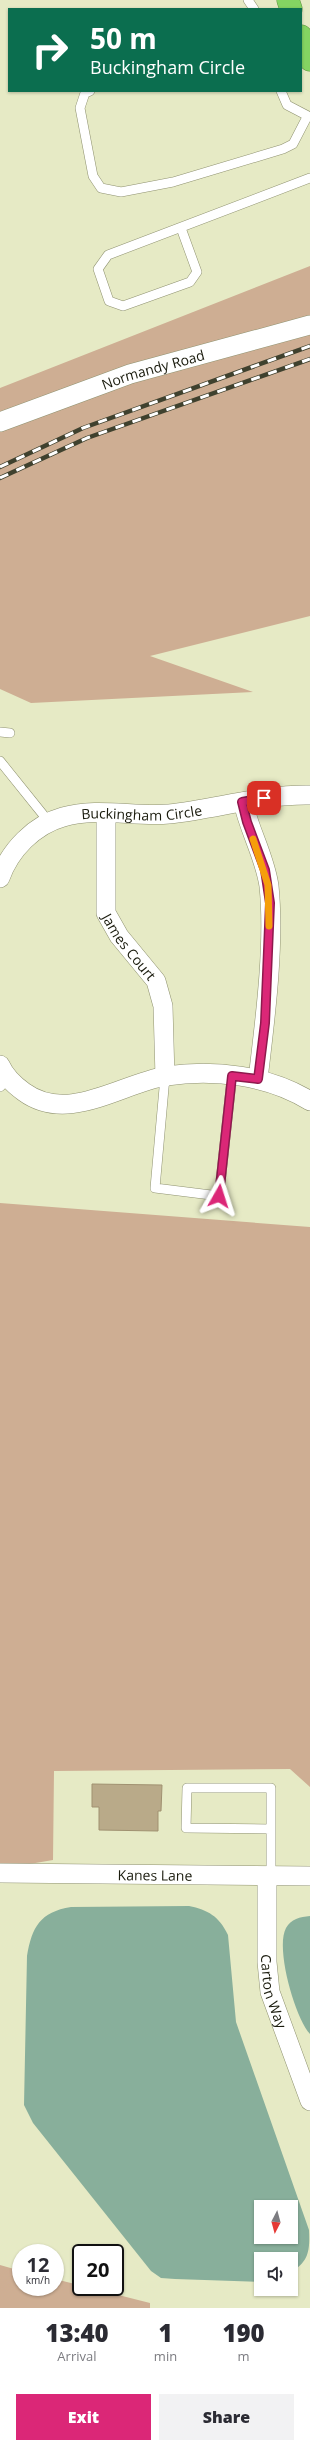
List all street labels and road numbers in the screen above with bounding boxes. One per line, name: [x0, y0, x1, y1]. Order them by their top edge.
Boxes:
street label: Normandy Road: [99, 345, 207, 393]
street label: Buckingham Circle: [81, 800, 203, 824]
street label: James Court: [97, 908, 161, 984]
street label: Kanes Lane: [118, 1865, 193, 1884]
street label: Carton Way: [258, 1954, 292, 2032]

